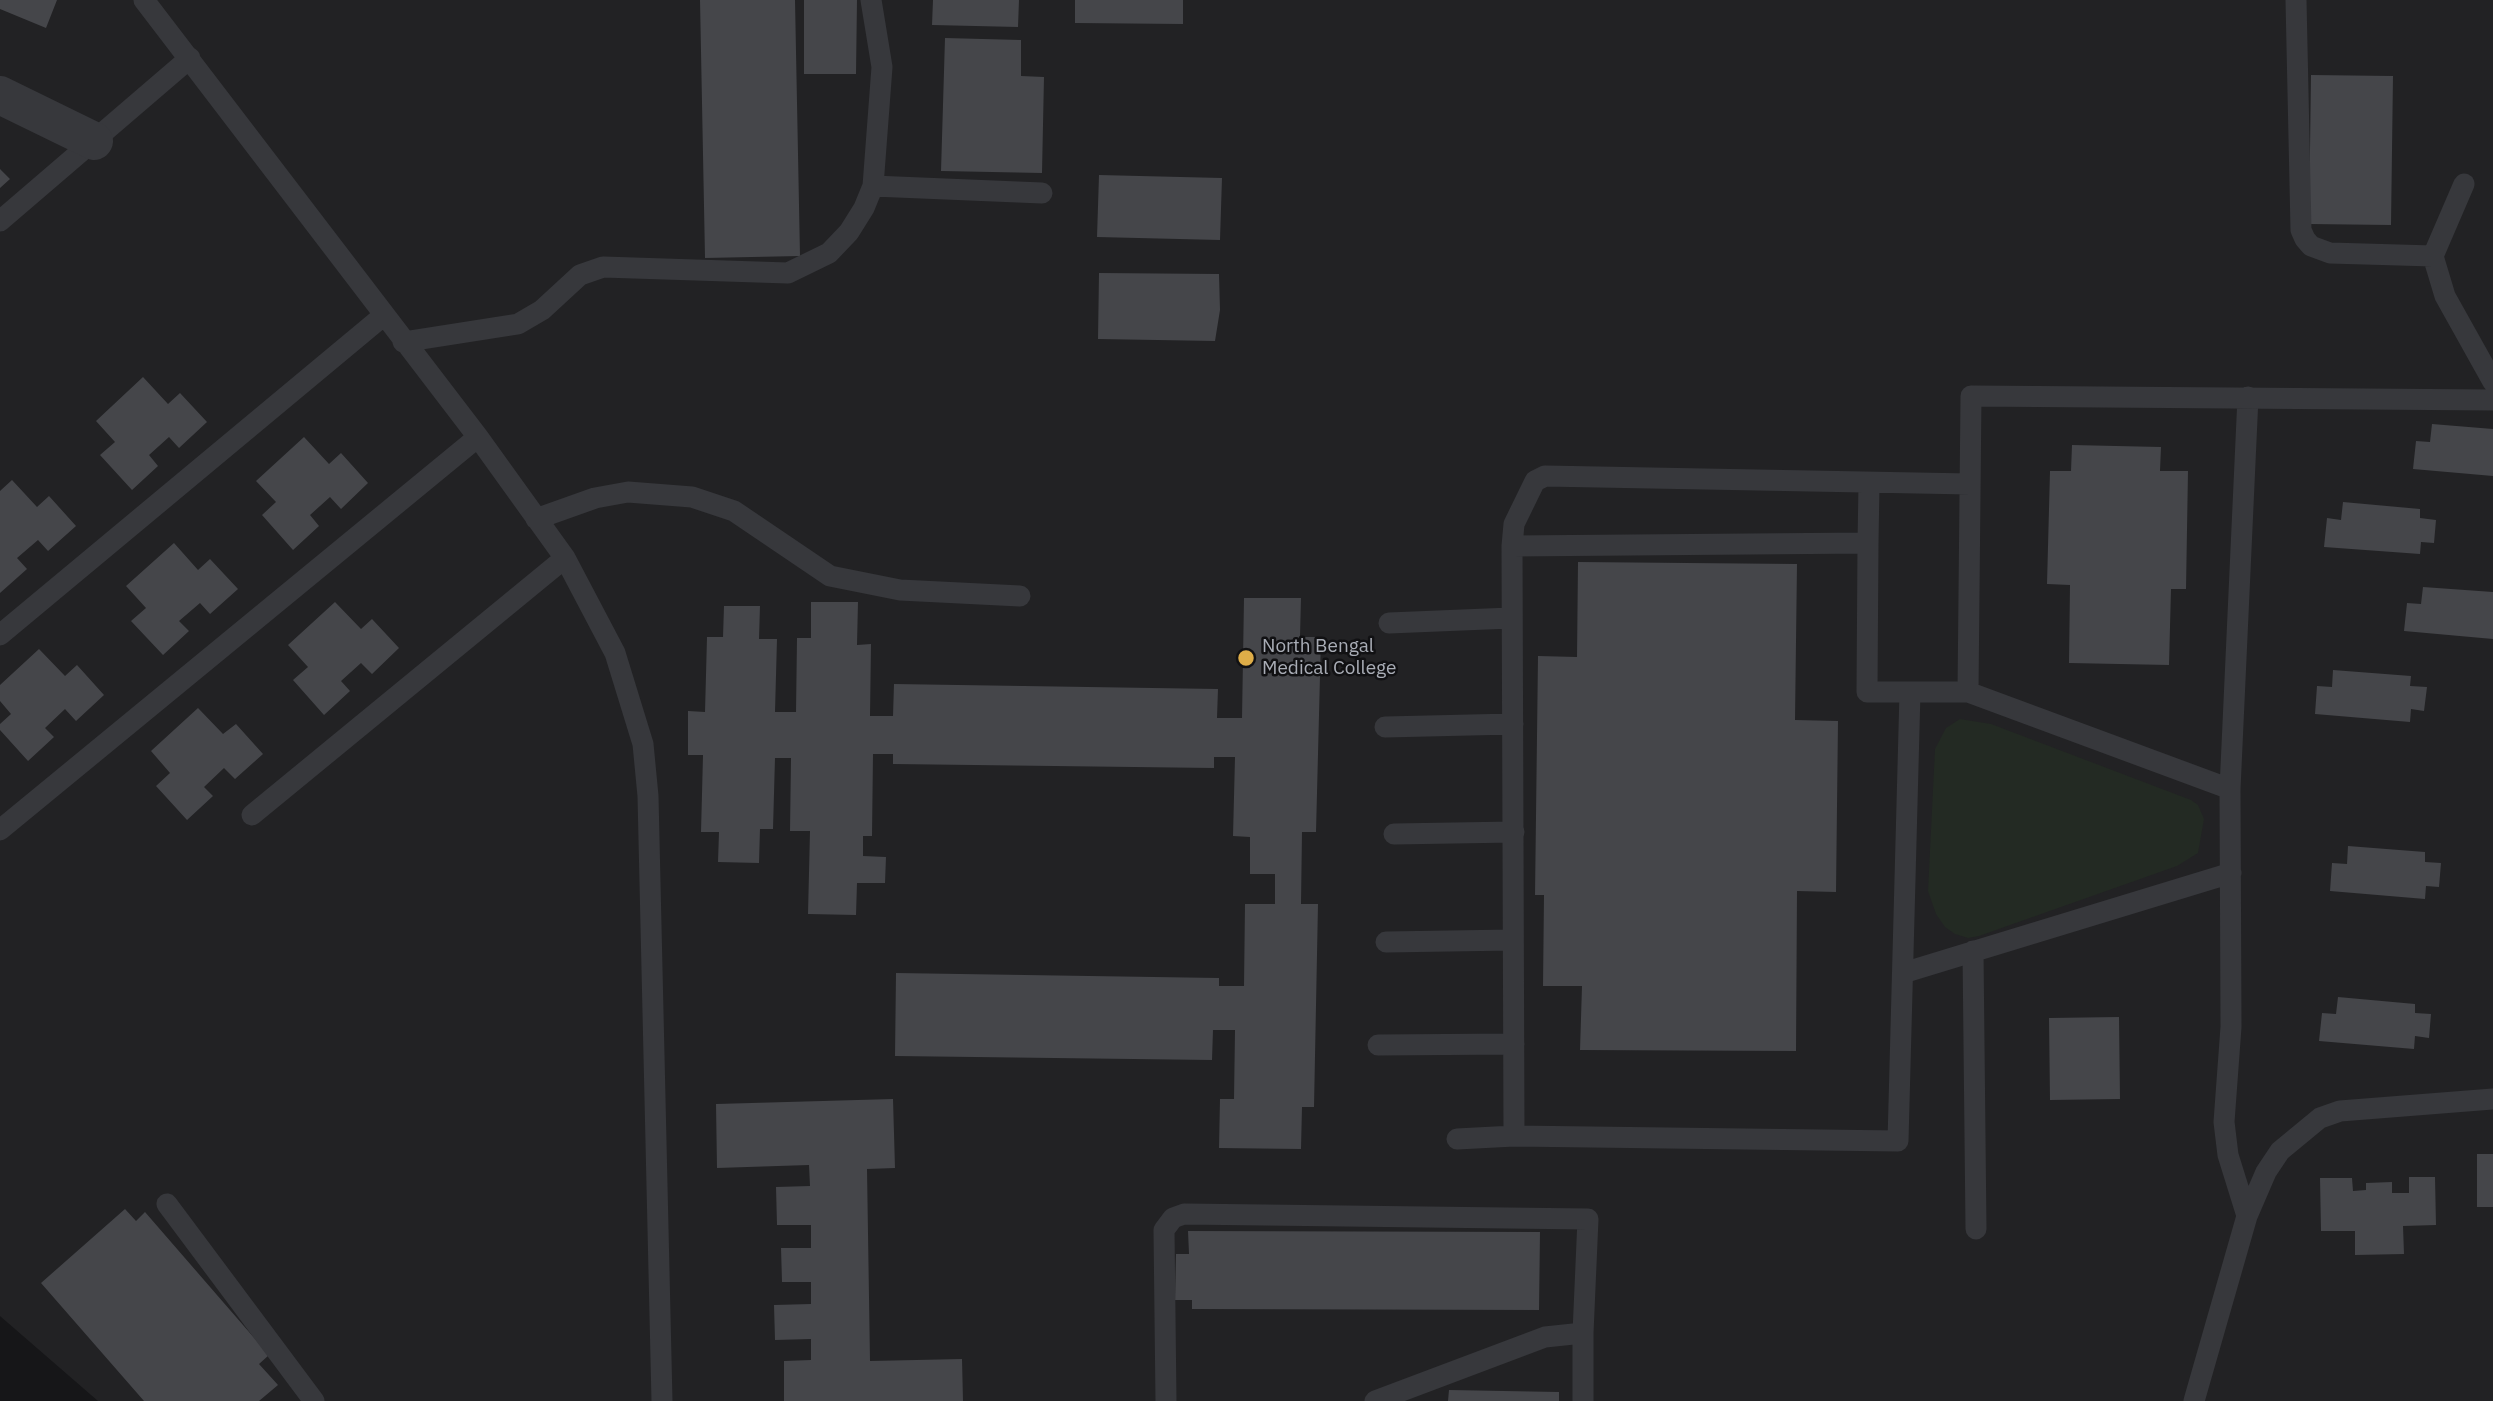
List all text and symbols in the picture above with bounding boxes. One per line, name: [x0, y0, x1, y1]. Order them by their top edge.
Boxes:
place label: North Bengal Medical College: [1262, 636, 1396, 680]
marker: North Bengal Medical College: [1236, 648, 1256, 668]

